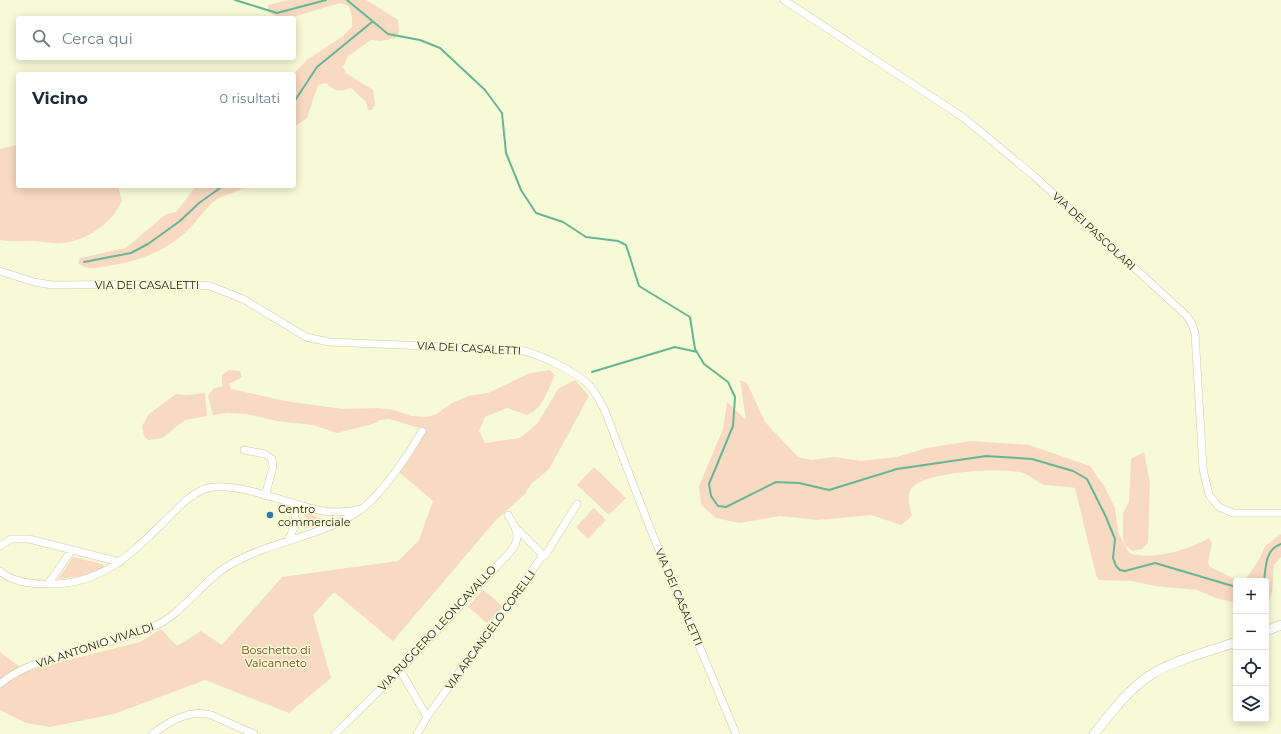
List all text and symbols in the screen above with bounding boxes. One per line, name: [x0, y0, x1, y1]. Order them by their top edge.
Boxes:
search box: [16, 16, 296, 60]
icon: search: [30, 27, 52, 49]
text: Cerca qui: [62, 29, 133, 48]
text: Vicino: [32, 88, 88, 108]
text: 0 risultati: [219, 90, 280, 106]
street label: VIA DEI PASCOLARI: [1050, 189, 1138, 273]
street label: VIA DEI CASALETTI: [95, 278, 199, 292]
street label: VIA DEI CASALETTI: [417, 338, 521, 358]
place label: Centro commerciale: [278, 502, 351, 529]
marker: Centro commerciale: [265, 510, 275, 520]
street label: VIA DEI CASALETTI: [652, 546, 706, 648]
street label: VIA RUGGERO LEONCAVALLO: [375, 562, 499, 694]
street label: VIA ARCANGELO CORELLI: [442, 567, 538, 693]
map controls: [1233, 578, 1269, 722]
button: +: [1233, 578, 1269, 614]
button: −: [1233, 614, 1269, 650]
street label: VIA ANTONIO VIVALDI: [34, 619, 156, 671]
park label: Boschetto di Valcanneto: [241, 643, 311, 670]
button: locate: [1233, 650, 1269, 686]
button: layers: [1233, 686, 1269, 722]

